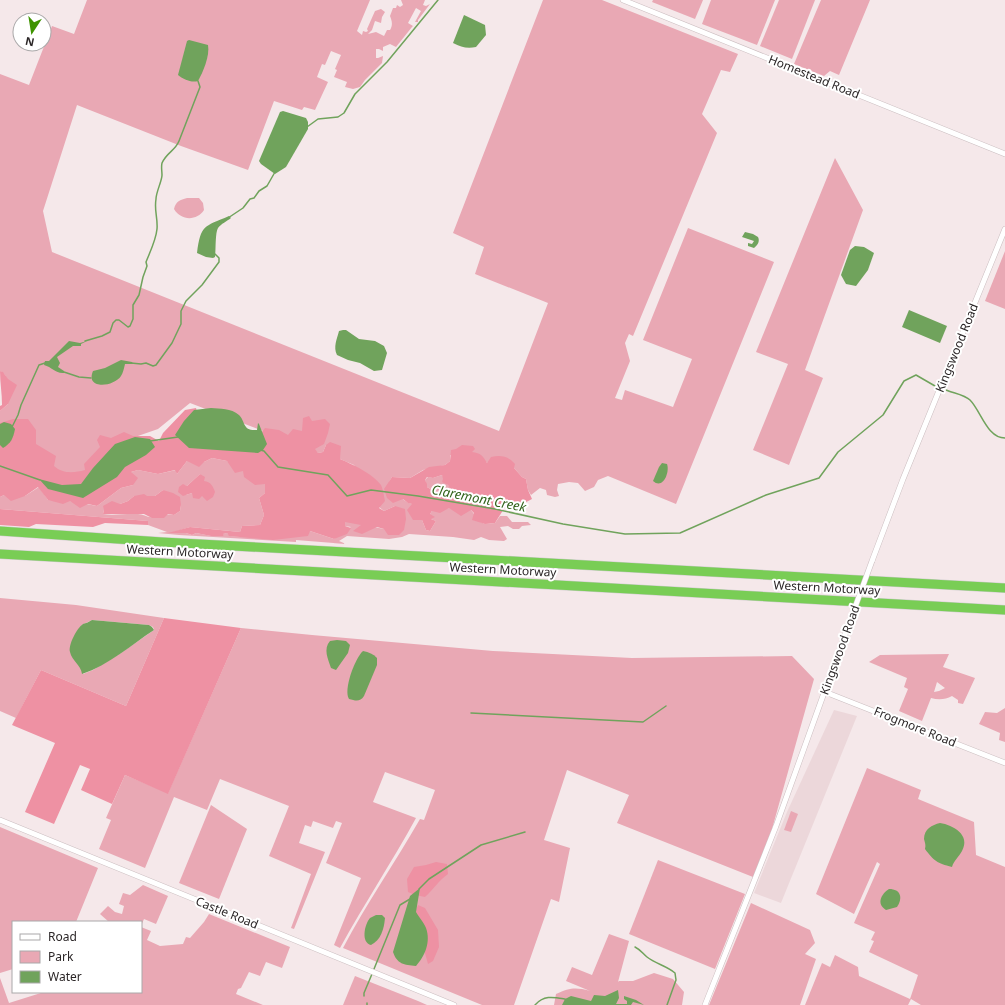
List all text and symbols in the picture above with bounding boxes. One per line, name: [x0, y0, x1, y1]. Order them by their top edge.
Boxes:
north arrow: [12, 12, 52, 52]
text: N: [24, 34, 36, 51]
street label: Homestead Road: [766, 50, 862, 103]
street label: Kingswood Road: [931, 301, 982, 395]
water label: Claremont Creek: [430, 480, 528, 516]
street label: Western Motorway: [126, 540, 235, 563]
street label: Western Motorway: [449, 558, 558, 581]
street label: Western Motorway: [773, 576, 882, 599]
street label: Kingswood Road: [815, 603, 864, 697]
street label: Frogmore Road: [871, 702, 959, 751]
street label: Castle Road: [193, 892, 261, 933]
legend: [12, 921, 142, 993]
text: Road: [48, 928, 77, 945]
text: Park: [48, 948, 74, 965]
text: Water: [48, 968, 82, 985]

